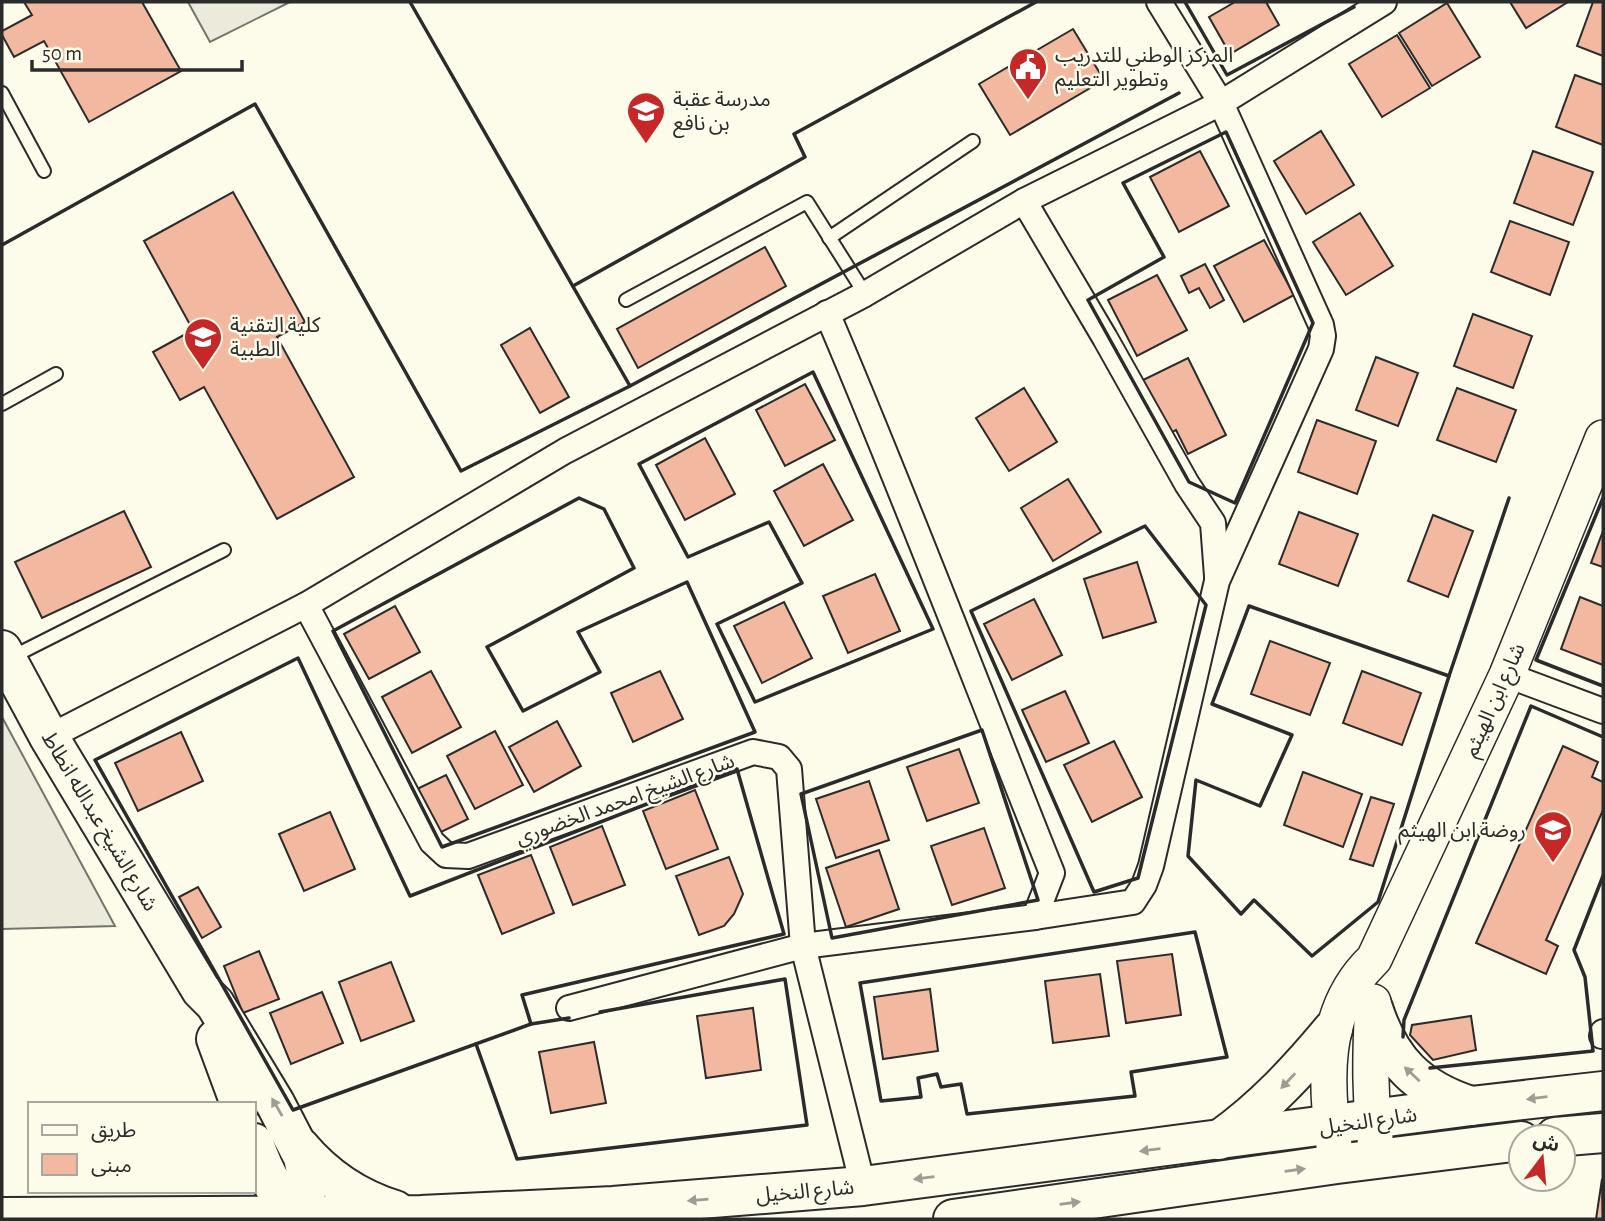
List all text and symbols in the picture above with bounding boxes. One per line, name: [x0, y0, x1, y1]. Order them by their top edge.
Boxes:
scale bar: [32, 28, 242, 72]
text: 50 m: [42, 43, 82, 64]
place label: المركز الوطني للتدريب وتطوير التعليم: [1055, 45, 1233, 94]
public building icon: المركز الوطني للتدريب وتطوير التعليم: [1007, 46, 1049, 101]
place label: مدرسة عقبة بن نافع: [673, 89, 771, 138]
school or university icon: مدرسة عقبة بن نافع: [625, 90, 667, 145]
place label: كلية التقنية الطبية: [230, 315, 321, 360]
school or university icon: كلية التقنية الطبية: [182, 316, 224, 371]
street label: شارع ابن الهيثم: [1460, 640, 1533, 762]
street label: شارع الشيخ عبدالله انطاط: [34, 728, 161, 917]
street label: شارع الشيخ امحمد الخضوري: [513, 750, 739, 853]
school or university icon: روضة ابن الهيثم: [1532, 809, 1574, 864]
place label: روضة ابن الهيثم: [1398, 820, 1526, 845]
one-way arrow: [1403, 1066, 1421, 1082]
one-way arrow: [1281, 1072, 1297, 1089]
one-way arrow: [1526, 1093, 1548, 1104]
one-way arrow: [272, 1097, 284, 1117]
legend: [28, 1102, 256, 1193]
street label: شارع النخيل: [1318, 1104, 1419, 1143]
text: طريق: [91, 1120, 136, 1143]
north arrow: [1507, 1123, 1577, 1193]
text: ش: [1531, 1130, 1561, 1156]
one-way arrow: [1139, 1144, 1161, 1155]
text: مبنى: [91, 1155, 132, 1177]
one-way arrow: [1284, 1165, 1306, 1176]
one-way arrow: [913, 1173, 935, 1184]
street label: شارع النخيل: [755, 1177, 855, 1210]
one-way arrow: [686, 1195, 708, 1206]
one-way arrow: [1059, 1197, 1081, 1208]

